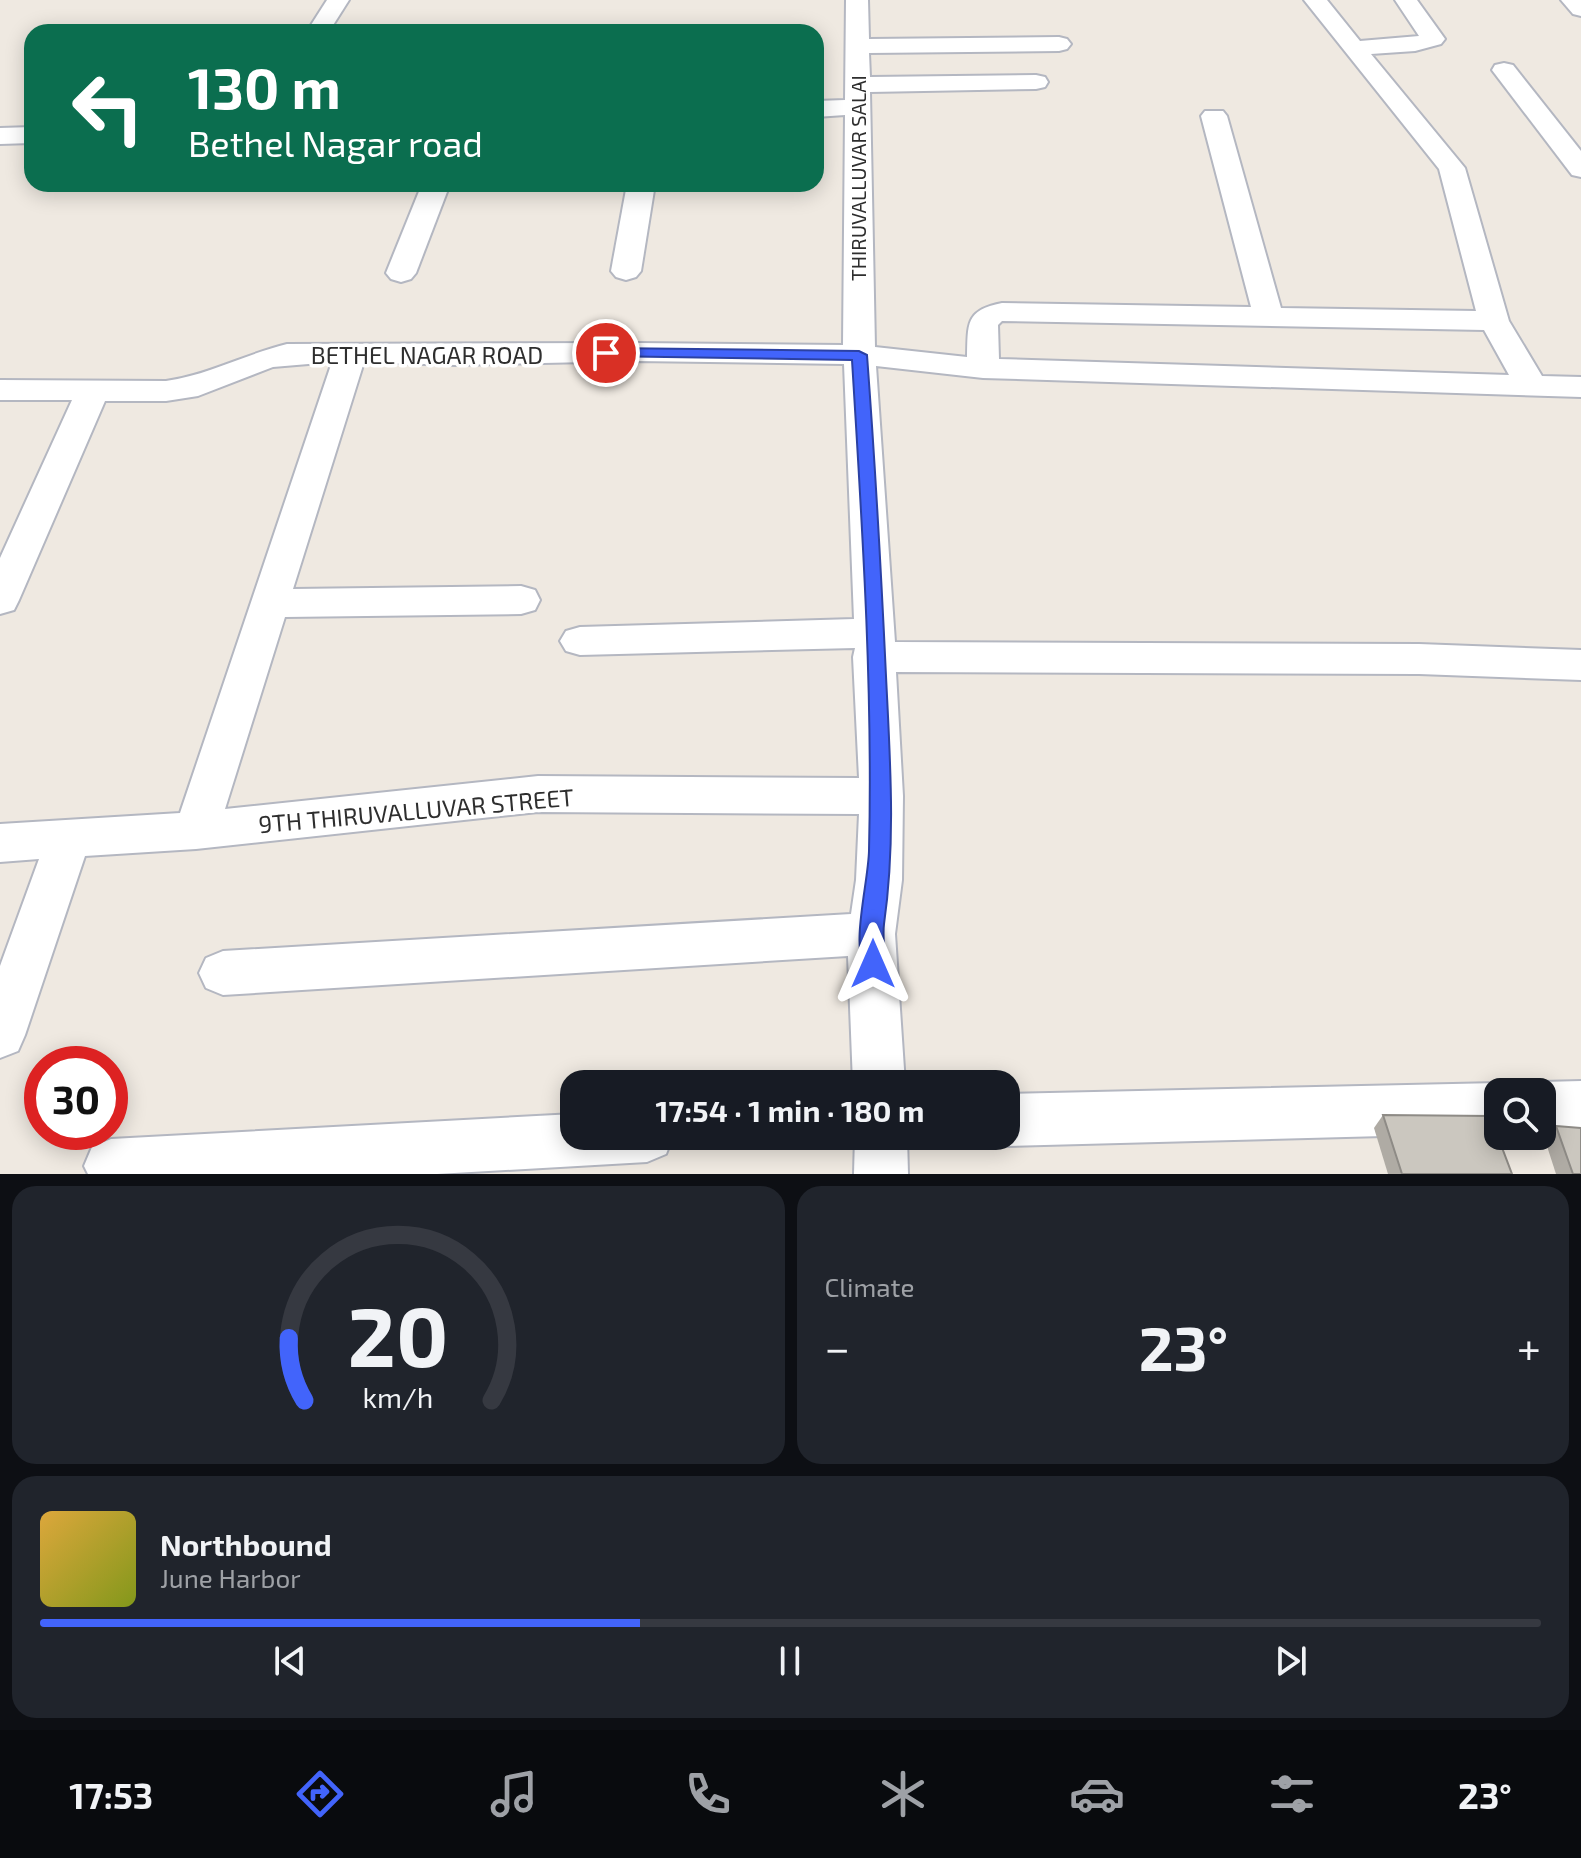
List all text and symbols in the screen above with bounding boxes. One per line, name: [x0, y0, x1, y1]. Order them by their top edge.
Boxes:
text: 130 m: [188, 53, 341, 120]
icon: left: [56, 56, 160, 160]
street label: THIRUVALLUVAR SALAI: [846, 75, 870, 281]
text: Bethel Nagar road: [188, 121, 483, 164]
pin: [572, 319, 640, 387]
icon: arrive: [584, 331, 628, 375]
street label: BETHEL NAGAR ROAD: [311, 340, 543, 369]
street label: 9TH THIRUVALLUVAR STREET: [257, 782, 575, 838]
position arrow: [831, 922, 915, 1006]
speed limit sign: 30: [24, 1046, 128, 1150]
map controls: [1484, 1078, 1556, 1150]
button: search: [1484, 1078, 1556, 1150]
text: 17:54 · 1 min · 180 m: [656, 1092, 924, 1128]
text: Climate: [825, 1271, 914, 1302]
text: 20: [348, 1284, 449, 1384]
text: 23°: [1139, 1311, 1228, 1383]
text: −: [825, 1320, 850, 1373]
text: +: [1517, 1320, 1541, 1373]
text: km/h: [363, 1379, 434, 1414]
text: Northbound: [160, 1526, 332, 1562]
text: June Harbor: [160, 1562, 301, 1593]
icon: previous: [268, 1639, 312, 1683]
icon: pause: [768, 1639, 812, 1683]
icon: next: [1269, 1639, 1313, 1683]
icon: directions: [292, 1766, 348, 1822]
icon: music: [486, 1766, 542, 1822]
icon: phone: [680, 1766, 736, 1822]
icon: climate: [875, 1766, 931, 1822]
icon: car: [1069, 1766, 1125, 1822]
icon: filters: [1264, 1766, 1320, 1822]
text: 17:53: [69, 1773, 153, 1816]
text: 23°: [1458, 1773, 1512, 1816]

